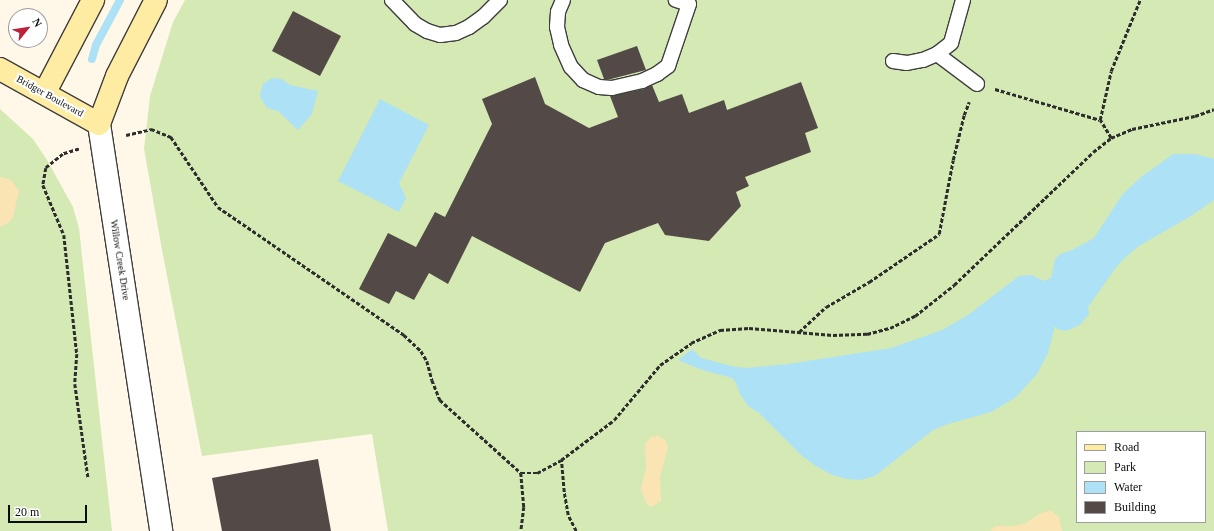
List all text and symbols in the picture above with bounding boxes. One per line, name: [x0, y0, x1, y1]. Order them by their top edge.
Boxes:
north arrow: [8, 8, 48, 48]
text: N: [30, 16, 45, 29]
street label: Bridger Boulevard: [14, 73, 86, 119]
street label: Willow Creek Drive: [108, 219, 132, 301]
legend: [1076, 431, 1206, 523]
text: Road: [1114, 440, 1139, 454]
text: Park: [1114, 460, 1136, 474]
text: Water: [1114, 480, 1142, 494]
scale bar: [10, 497, 89, 523]
text: Building: [1114, 500, 1156, 514]
text: 20 m: [15, 505, 39, 519]

